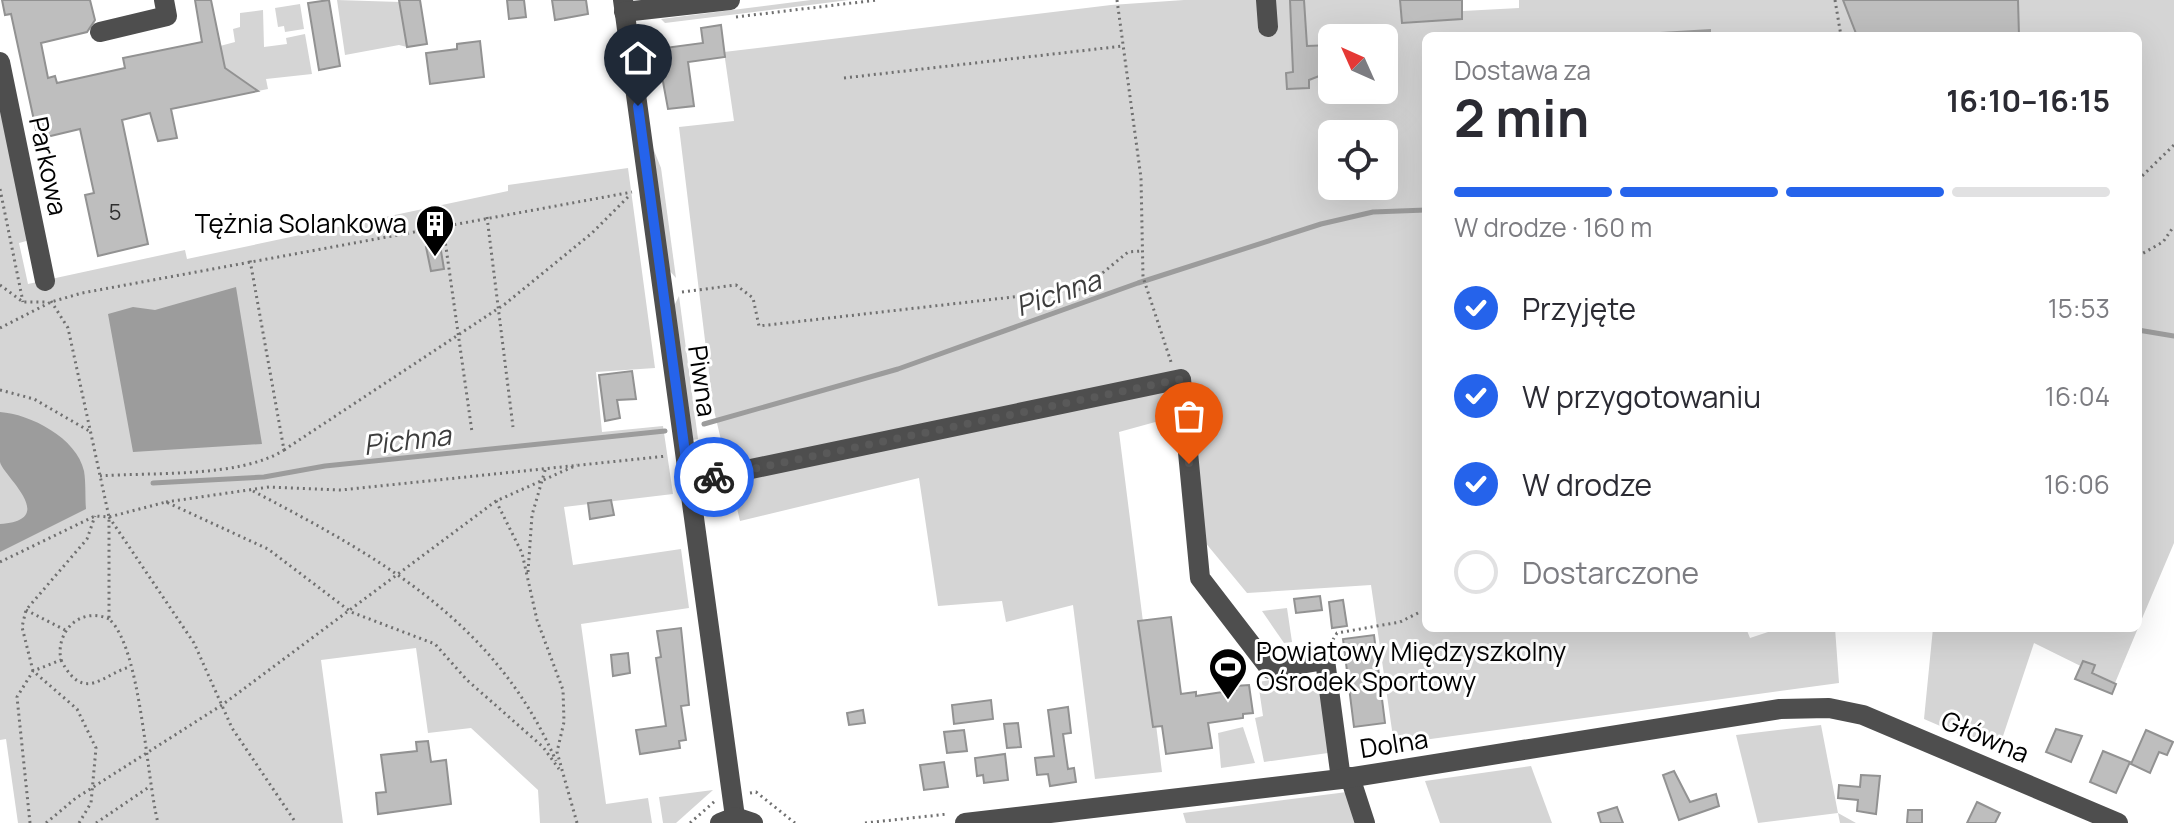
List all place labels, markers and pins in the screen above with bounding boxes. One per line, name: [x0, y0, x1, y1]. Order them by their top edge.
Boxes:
pin: [604, 24, 672, 106]
building icon: Tężnia Solankowa: [414, 203, 456, 258]
place label: Tężnia Solankowa: [195, 205, 407, 241]
pin: [1155, 382, 1223, 464]
place label: Powiatowy Międzyszkolny Ośrodek Sportowy: [1256, 633, 1566, 699]
sports icon: Powiatowy Międzyszkolny Ośrodek Sportowy: [1207, 646, 1249, 701]

